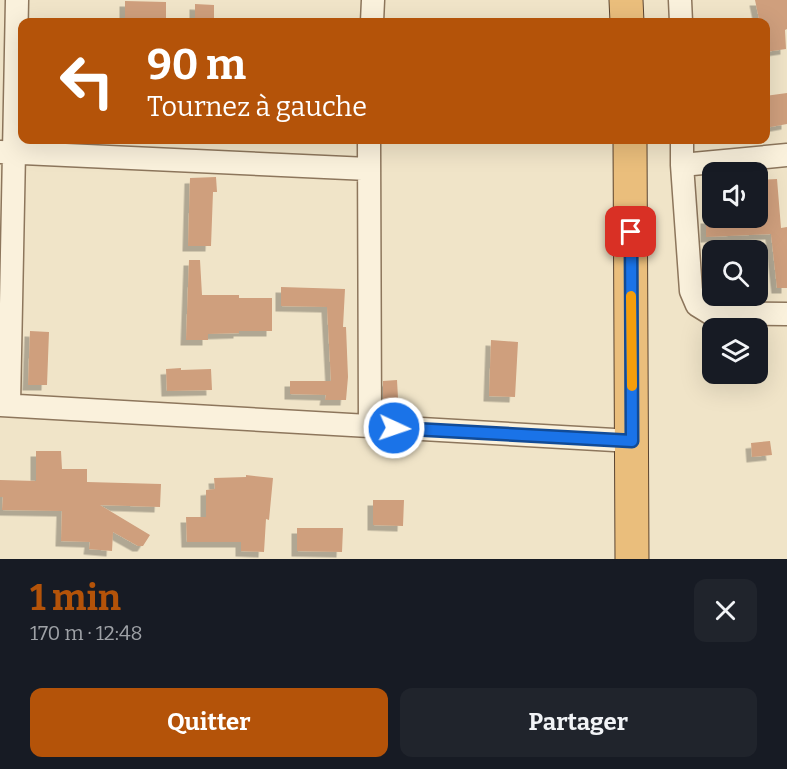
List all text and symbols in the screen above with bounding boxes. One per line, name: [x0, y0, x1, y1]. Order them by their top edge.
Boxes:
text: 90 m: [147, 40, 246, 90]
icon: left: [48, 42, 126, 120]
text: Tournez à gauche: [147, 91, 367, 123]
map controls: [702, 162, 768, 384]
button: sound: [702, 162, 768, 228]
pin: [605, 206, 656, 257]
icon: arrive: [614, 215, 647, 248]
button: search: [702, 240, 768, 306]
button: layers: [702, 318, 768, 384]
position arrow: [362, 396, 426, 460]
text: 1 min: [30, 576, 121, 620]
button: close: [694, 579, 757, 642]
text: 170 m · 12:48: [30, 621, 143, 645]
button: Quitter: [30, 688, 388, 757]
button: Partager: [400, 688, 757, 757]

